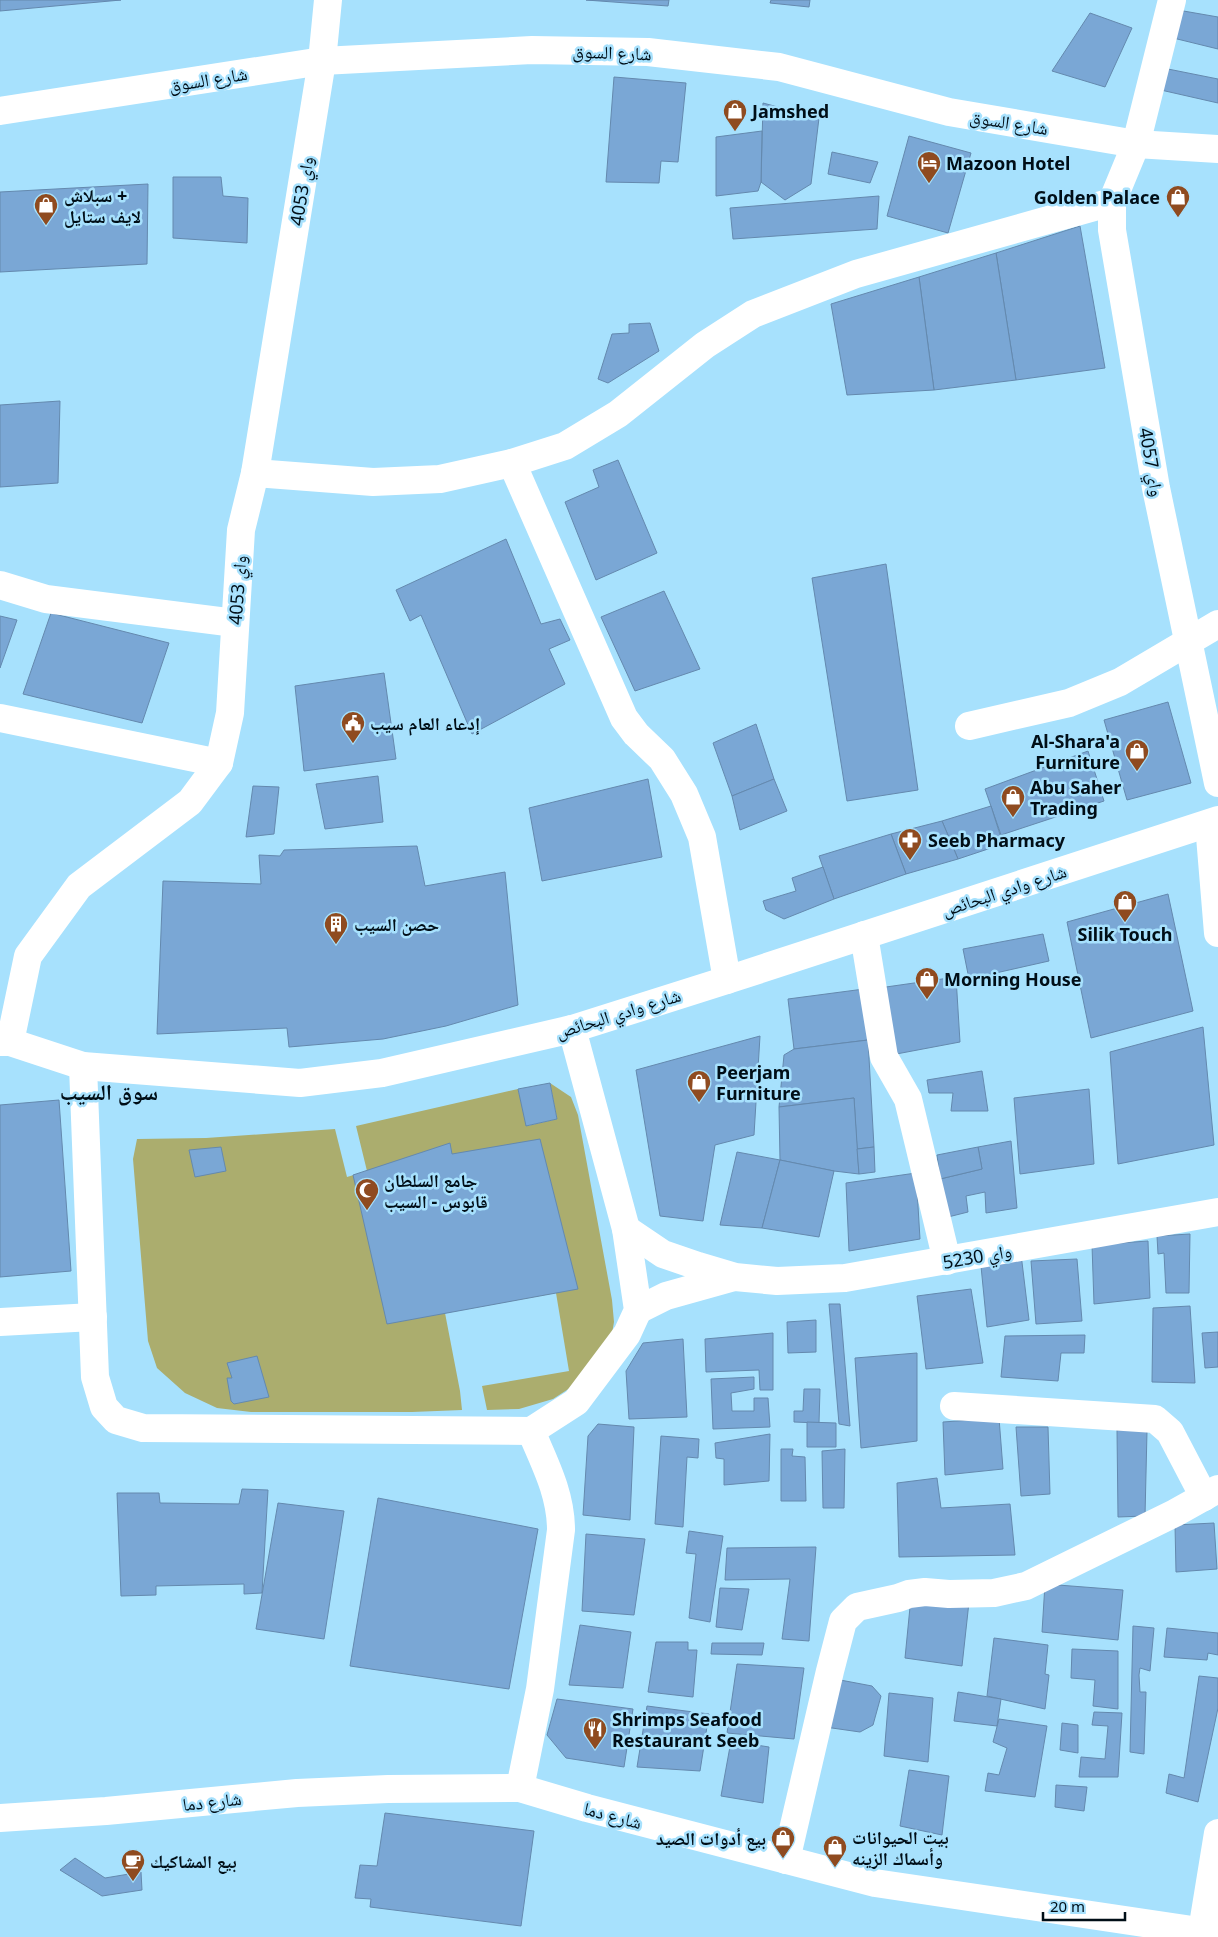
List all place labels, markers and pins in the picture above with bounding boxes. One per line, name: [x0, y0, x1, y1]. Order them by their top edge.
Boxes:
shop icon: Jamshed: [722, 98, 748, 132]
place label: Jamshed: [750, 99, 829, 123]
hotel icon: Mazoon Hotel: [916, 150, 942, 184]
place label: Mazoon Hotel: [946, 151, 1070, 175]
place label: سبلاش + لايف ستايل: [64, 183, 141, 228]
shop icon: Golden Palace: [1165, 184, 1191, 218]
place label: Golden Palace: [1034, 185, 1160, 209]
shop icon: سبلاش + لايف ستايل: [33, 192, 59, 226]
public building icon: إدعاء العام سيب: [340, 710, 366, 744]
place label: إدعاء العام سيب: [370, 711, 480, 736]
place label: Al-Shara'a Furniture: [1031, 729, 1120, 774]
shop icon: Al-Shara'a Furniture: [1124, 738, 1150, 772]
place label: Abu Saher Trading: [1030, 775, 1121, 820]
shop icon: Abu Saher Trading: [1000, 784, 1026, 818]
pharmacy icon: Seeb Pharmacy: [897, 827, 923, 861]
place label: Seeb Pharmacy: [928, 828, 1066, 852]
shop icon: Silik Touch: [1112, 889, 1138, 923]
building icon: حصن السيب: [323, 911, 349, 945]
place label: حصن السيب: [354, 912, 439, 936]
place label: Silik Touch: [1078, 922, 1172, 946]
shop icon: Morning House: [914, 966, 940, 1000]
place label: Morning House: [944, 967, 1082, 991]
place label: Peerjam Furniture: [716, 1060, 801, 1105]
shop icon: Peerjam Furniture: [686, 1069, 712, 1103]
place label: جامع السلطان قابوس - السيب: [384, 1168, 488, 1213]
mosque icon: جامع السلطان قابوس - السيب: [354, 1177, 380, 1211]
place label: Shrimps Seafood Restaurant Seeb: [612, 1707, 762, 1752]
restaurant icon: Shrimps Seafood Restaurant Seeb: [582, 1716, 608, 1750]
shop icon: بيع أدوات الصيد: [770, 1825, 796, 1859]
place label: بيت الحيوانات وأسماك الزينه: [852, 1825, 949, 1870]
place label: بيع أدوات الصيد: [656, 1826, 766, 1851]
shop icon: بيت الحيوانات وأسماك الزينه: [822, 1834, 848, 1868]
cafe icon: بيع المشاكيك: [120, 1848, 146, 1882]
place label: بيع المشاكيك: [150, 1849, 237, 1874]

